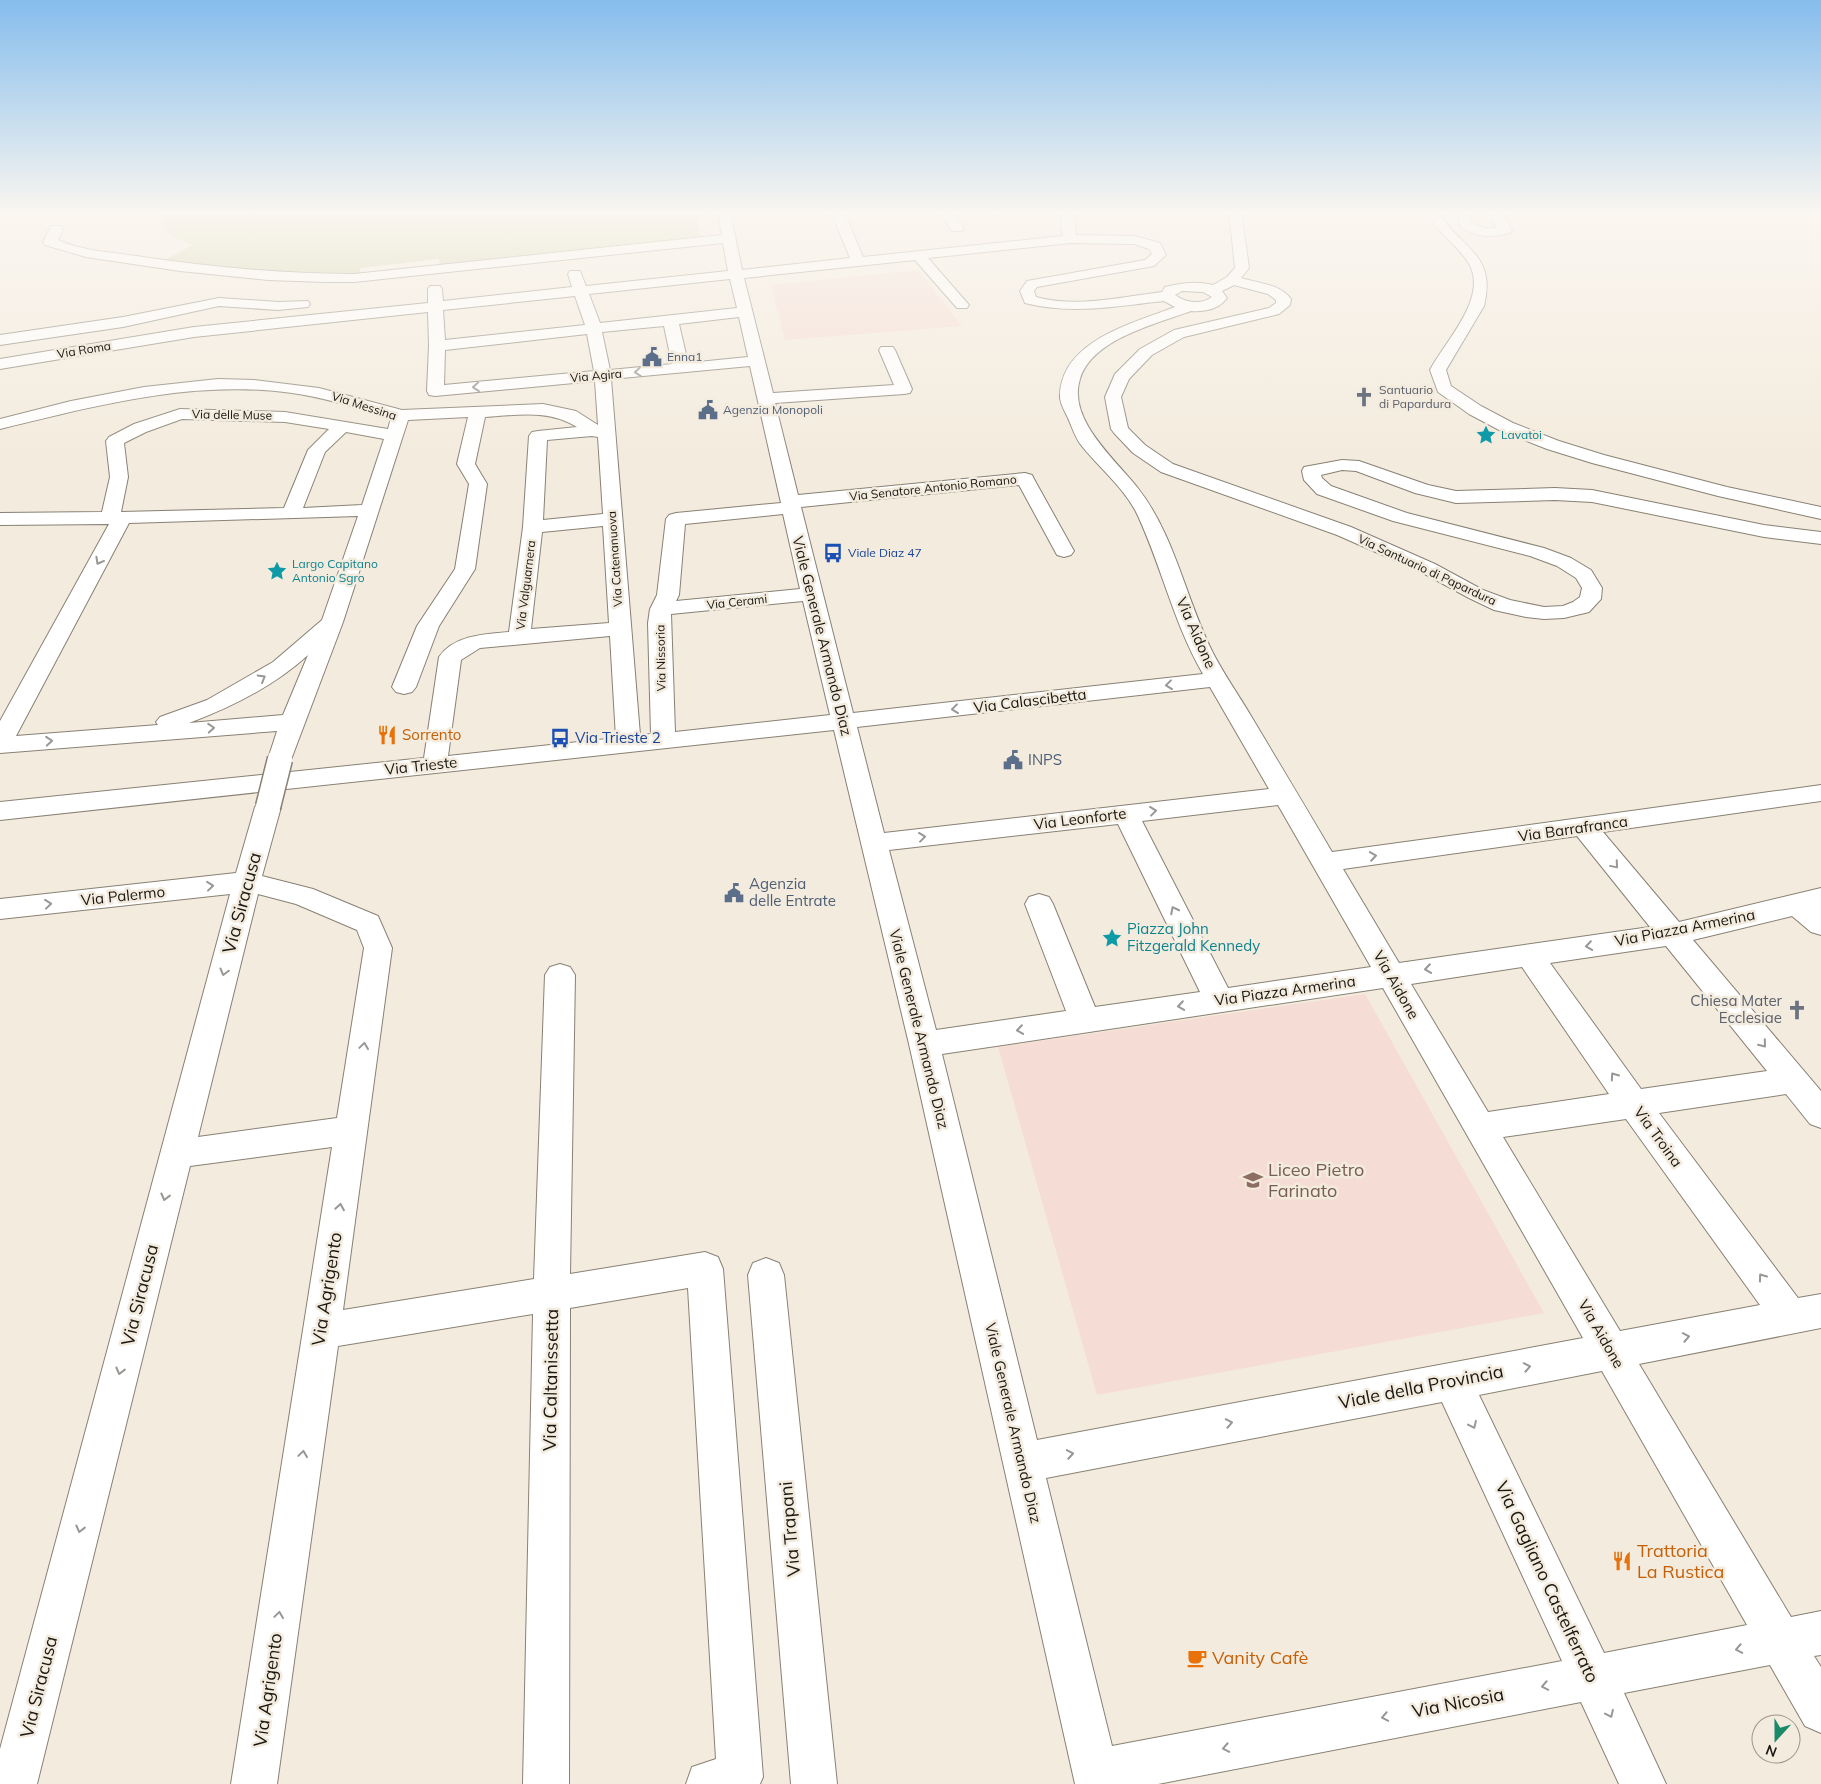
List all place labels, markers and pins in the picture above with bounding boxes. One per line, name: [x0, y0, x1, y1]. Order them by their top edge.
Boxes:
public building icon: Enna1: [641, 346, 663, 368]
place label: Enna1: [667, 349, 703, 364]
place label: Santuario di Papardura: [1379, 382, 1451, 411]
church icon: Santuario di Papardura: [1353, 386, 1375, 408]
public building icon: Agenzia Monopoli: [697, 399, 719, 421]
place label: Agenzia Monopoli: [723, 402, 823, 417]
place icon: Lavatoi: [1475, 424, 1497, 446]
place label: Lavatoi: [1501, 427, 1542, 442]
bus stop icon: Viale Diaz 47: [822, 542, 844, 564]
place label: Viale Diaz 47: [848, 545, 922, 560]
place label: Largo Capitano Antonio Sgro: [292, 556, 378, 585]
place icon: Largo Capitano Antonio Sgro: [266, 560, 288, 582]
restaurant icon: Sorrento: [376, 724, 398, 746]
place label: Sorrento: [402, 725, 461, 744]
bus stop icon: Via Trieste 2: [549, 727, 571, 749]
place label: Via Trieste 2: [575, 728, 661, 747]
public building icon: INPS: [1002, 749, 1024, 771]
place label: INPS: [1028, 750, 1062, 769]
place label: Agenzia delle Entrate: [749, 874, 836, 910]
public building icon: Agenzia delle Entrate: [723, 882, 745, 904]
place label: Piazza John Fitzgerald Kennedy: [1127, 919, 1260, 955]
place icon: Piazza John Fitzgerald Kennedy: [1101, 927, 1123, 949]
place label: Chiesa Mater Ecclesiae: [1690, 991, 1783, 1027]
church icon: Chiesa Mater Ecclesiae: [1786, 999, 1808, 1021]
place label: Liceo Pietro Farinato: [1268, 1158, 1364, 1202]
school or university icon: Liceo Pietro Farinato: [1242, 1169, 1264, 1191]
place label: Trattoria La Rustica: [1637, 1539, 1724, 1583]
restaurant icon: Trattoria La Rustica: [1611, 1550, 1633, 1572]
place label: Vanity Cafè: [1212, 1646, 1308, 1669]
cafe icon: Vanity Cafè: [1186, 1647, 1208, 1669]

